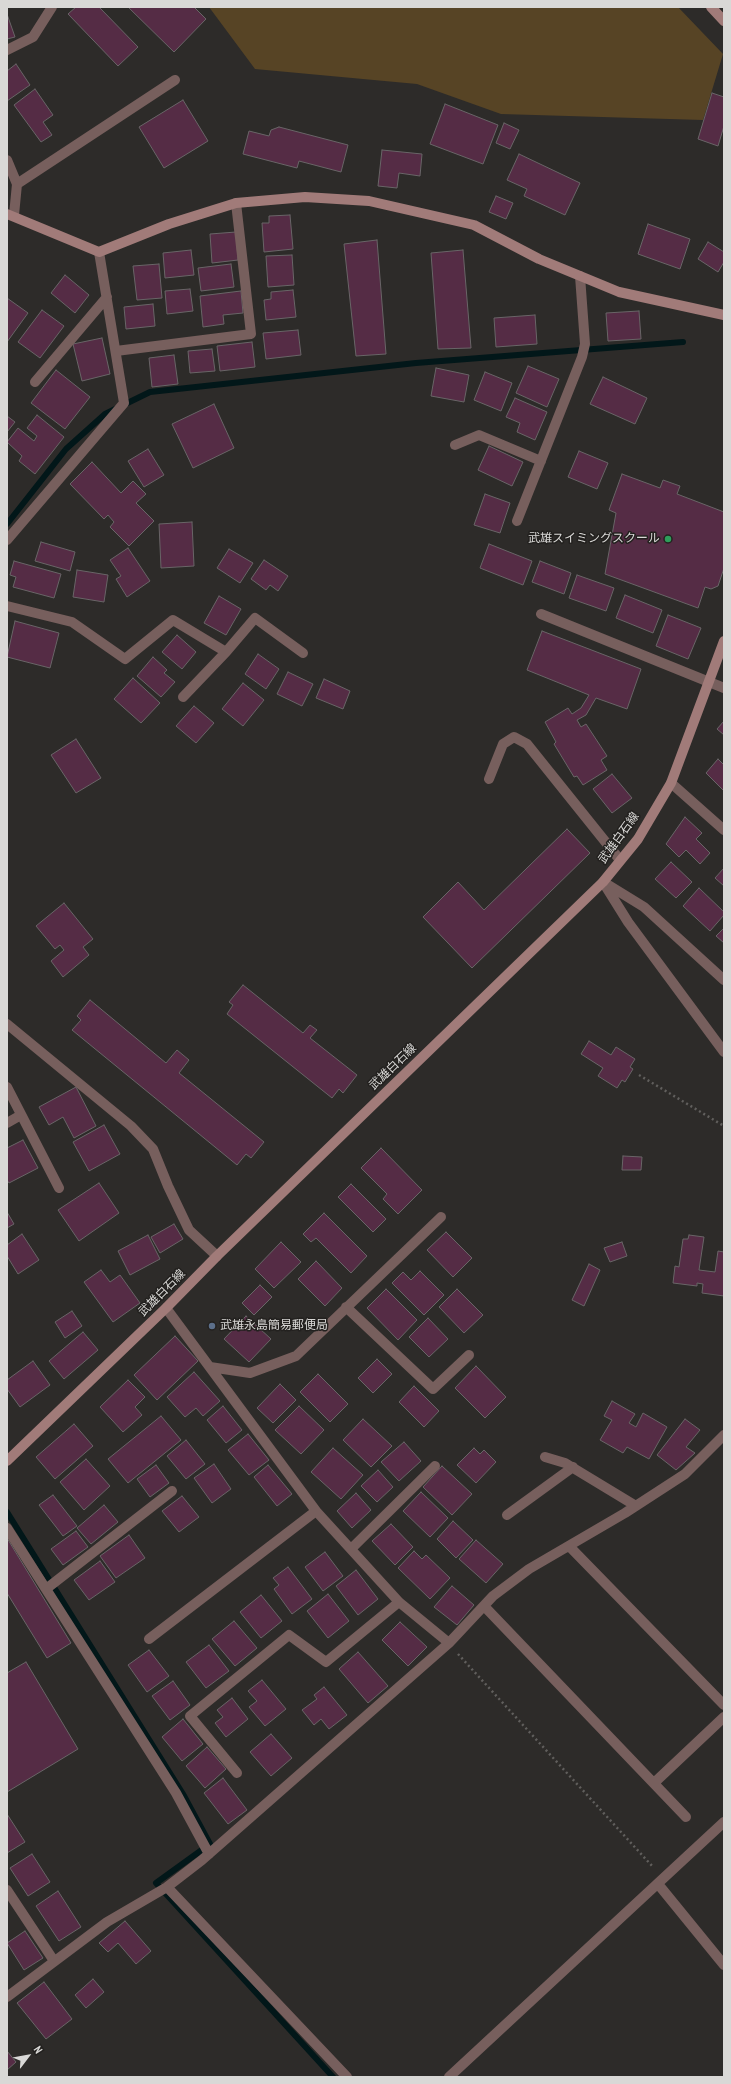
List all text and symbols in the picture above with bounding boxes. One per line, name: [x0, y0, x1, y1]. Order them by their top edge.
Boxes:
place label: 武雄スイミングスクール: [528, 532, 660, 546]
marker: 武雄スイミングスクール: [663, 534, 673, 544]
street label: 武雄白石線: [596, 809, 642, 867]
street label: 武雄白石線: [366, 1041, 420, 1093]
street label: 武雄白石線: [136, 1267, 188, 1319]
place label: 武雄永島簡易郵便局: [220, 1319, 328, 1333]
marker: 武雄永島簡易郵便局: [207, 1321, 217, 1331]
north arrow: [8, 2036, 48, 2076]
text: N: [31, 2043, 46, 2056]

